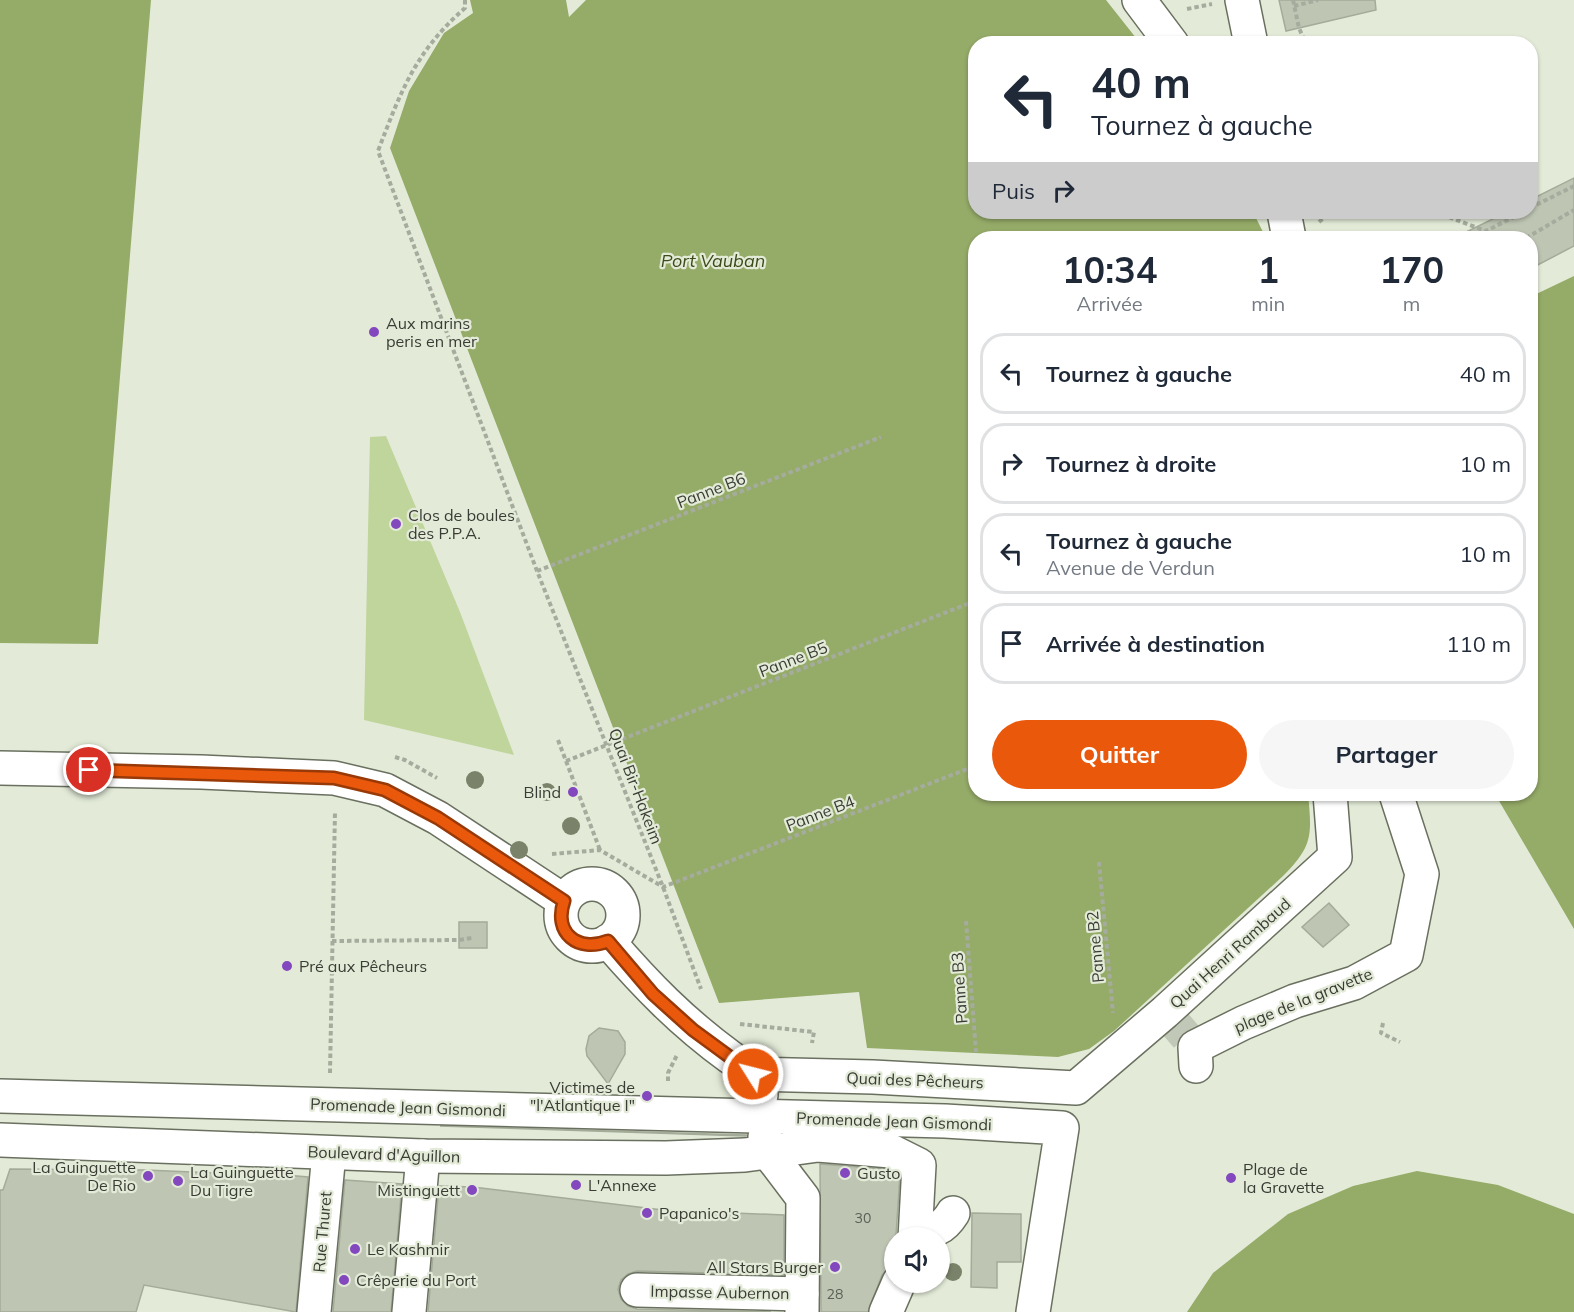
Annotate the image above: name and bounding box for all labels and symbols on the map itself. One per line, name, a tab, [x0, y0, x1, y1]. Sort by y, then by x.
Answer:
water label: Port Vauban	[661, 249, 765, 272]
place label: Aux marins peris en mer	[386, 313, 477, 351]
marker: Aux marins peris en mer	[367, 325, 381, 339]
street label: Panne B6	[674, 468, 748, 512]
place label: Clos de boules des P.P.A.	[408, 505, 515, 543]
marker: Clos de boules des P.P.A.	[389, 517, 403, 531]
street label: Panne B5	[756, 637, 830, 681]
street label: Quai Bir-Hakeim	[605, 725, 667, 847]
pin	[63, 744, 114, 795]
place label: Blind	[524, 782, 561, 802]
marker: Blind	[566, 785, 580, 799]
street label: Panne B4	[783, 791, 857, 835]
street label: Quai Henri Rambaud	[1165, 893, 1295, 1013]
street label: Panne B2	[1082, 910, 1108, 984]
street label: Panne B3	[947, 952, 971, 1024]
place label: Pré aux Pêcheurs	[299, 956, 427, 976]
marker: Pré aux Pêcheurs	[280, 959, 294, 973]
street label: plage de la gravette	[1231, 963, 1375, 1037]
position arrow	[721, 1042, 785, 1106]
street label: Quai des Pêcheurs	[846, 1068, 984, 1092]
place label: Victimes de "l'Atlantique I"	[530, 1077, 635, 1115]
marker: Victimes de "l'Atlantique I"	[640, 1089, 654, 1103]
street label: Promenade Jean Gismondi	[310, 1094, 506, 1120]
street label: Promenade Jean Gismondi	[796, 1108, 992, 1134]
street label: Boulevard d'Aguillon	[307, 1141, 461, 1167]
place label: La Guinguette De Rio	[32, 1157, 136, 1195]
place label: Plage de la Gravette	[1243, 1159, 1324, 1197]
place label: La Guinguette Du Tigre	[190, 1162, 294, 1200]
place label: Gusto	[857, 1163, 900, 1183]
marker: Gusto	[838, 1166, 852, 1180]
marker: La Guinguette De Rio	[141, 1169, 155, 1183]
marker: Plage de la Gravette	[1224, 1171, 1238, 1185]
marker: La Guinguette Du Tigre	[171, 1174, 185, 1188]
place label: L'Annexe	[588, 1175, 657, 1195]
marker: L'Annexe	[569, 1178, 583, 1192]
place label: Mistinguett	[377, 1180, 460, 1200]
marker: Mistinguett	[465, 1183, 479, 1197]
street label: Rue Thuret	[308, 1190, 336, 1273]
place label: Papanico's	[659, 1203, 739, 1223]
marker: Papanico's	[640, 1206, 654, 1220]
house number: 30	[855, 1209, 871, 1227]
place label: Le Kashmir	[367, 1239, 449, 1259]
marker: Le Kashmir	[348, 1242, 362, 1256]
place label: All Stars Burger	[706, 1257, 823, 1277]
marker: All Stars Burger	[828, 1260, 842, 1274]
place label: Crêperie du Port	[356, 1270, 477, 1290]
marker: Crêperie du Port	[337, 1273, 351, 1287]
street label: Impasse Aubernon	[650, 1281, 790, 1303]
house number: 28	[827, 1285, 843, 1303]

